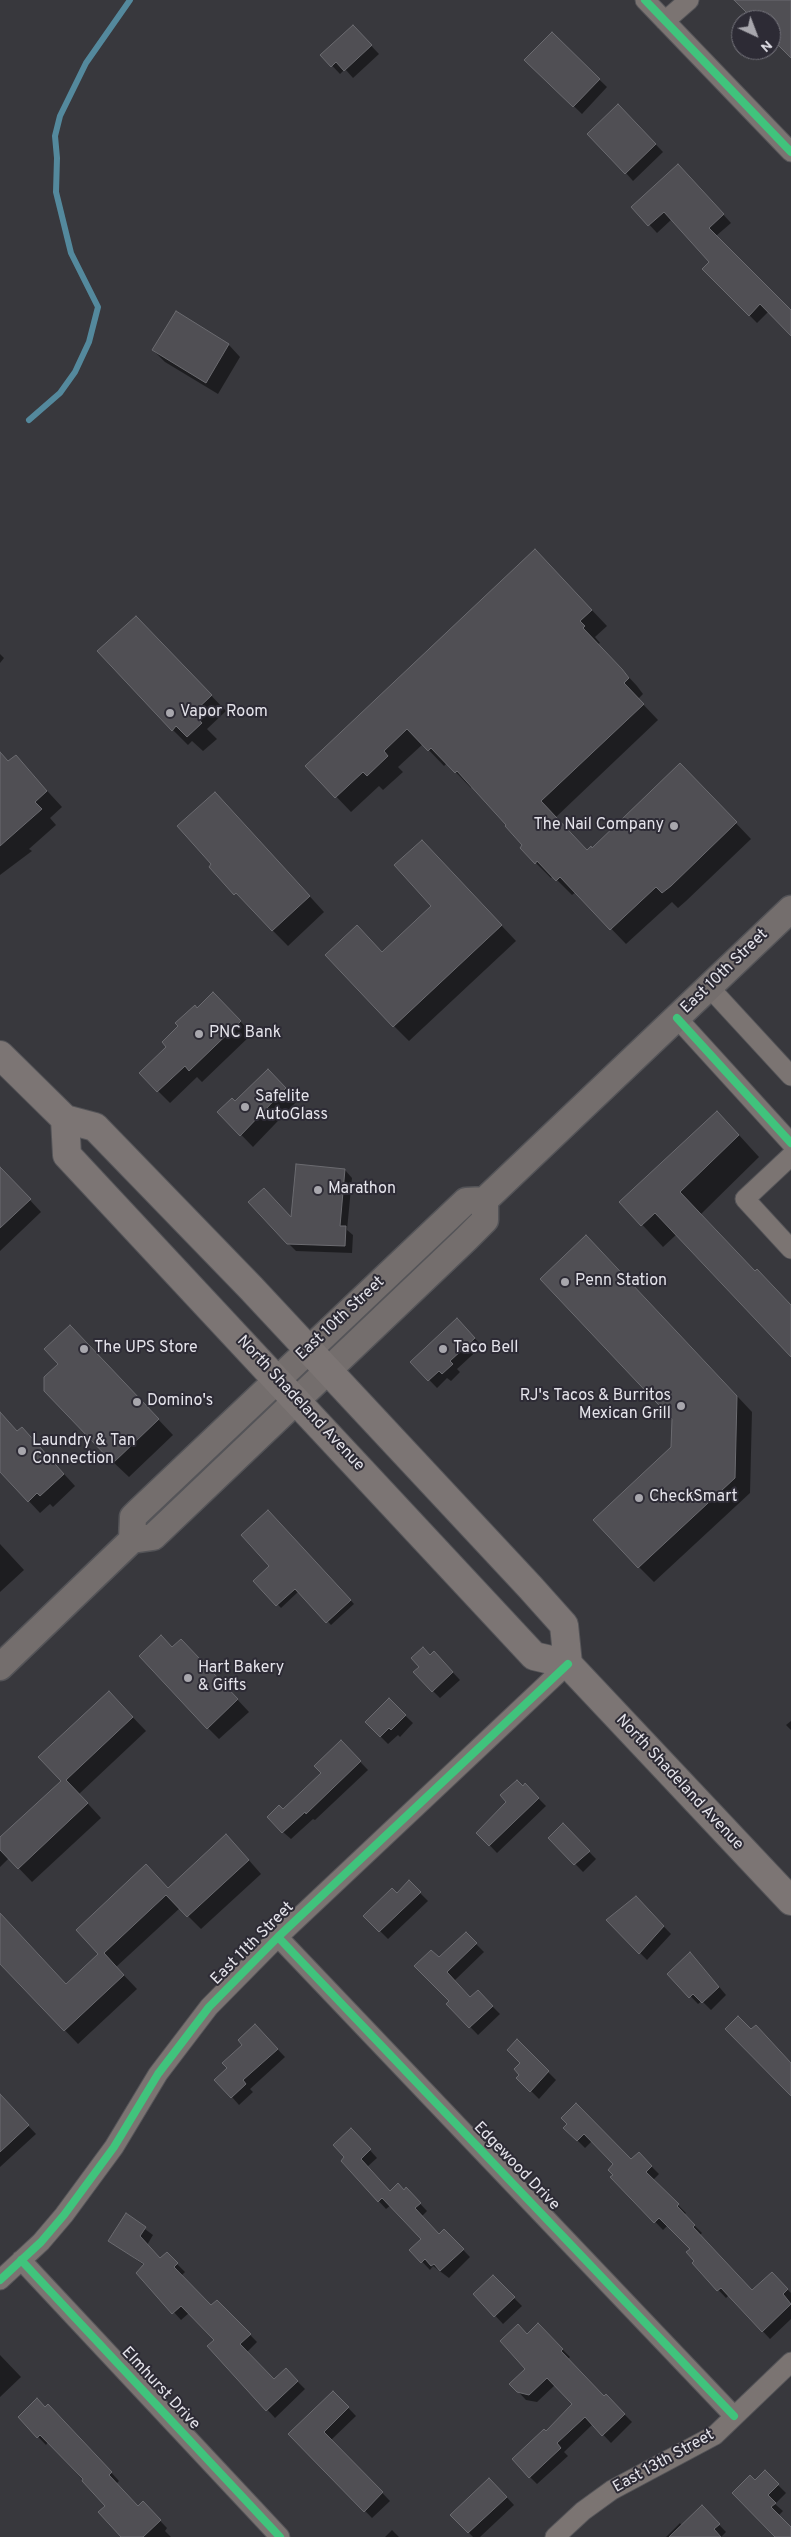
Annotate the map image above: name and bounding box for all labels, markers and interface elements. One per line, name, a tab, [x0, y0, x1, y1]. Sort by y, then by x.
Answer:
north arrow	[731, 10, 781, 60]
text: N	[756, 36, 775, 55]
place label: Vapor Room	[180, 703, 268, 723]
marker: Vapor Room	[164, 707, 176, 719]
place label: The Nail Company	[533, 816, 664, 836]
marker: The Nail Company	[668, 820, 680, 832]
street label: East 10th Street	[677, 926, 773, 1018]
place label: PNC Bank	[209, 1024, 281, 1044]
marker: PNC Bank	[193, 1028, 205, 1040]
place label: Safelite AutoGlass	[255, 1088, 328, 1126]
marker: Safelite AutoGlass	[239, 1101, 251, 1113]
place label: Marathon	[328, 1180, 396, 1200]
marker: Marathon	[312, 1184, 324, 1196]
place label: Penn Station	[575, 1272, 667, 1292]
street label: East 10th Street	[293, 1273, 389, 1365]
marker: Penn Station	[559, 1276, 571, 1288]
street label: North Shadeland Avenue	[232, 1332, 368, 1476]
place label: The UPS Store	[94, 1339, 198, 1359]
place label: Taco Bell	[453, 1339, 518, 1359]
marker: The UPS Store	[78, 1343, 90, 1355]
marker: Taco Bell	[437, 1343, 449, 1355]
place label: RJ's Tacos & Burritos Mexican Grill	[520, 1387, 671, 1425]
place label: Domino's	[147, 1392, 213, 1412]
marker: Domino's	[131, 1396, 143, 1408]
marker: RJ's Tacos & Burritos Mexican Grill	[675, 1400, 687, 1412]
place label: Laundry & Tan Connection	[32, 1432, 136, 1470]
marker: Laundry & Tan Connection	[16, 1445, 28, 1457]
place label: CheckSmart	[649, 1488, 738, 1508]
marker: CheckSmart	[633, 1492, 645, 1504]
place label: Hart Bakery & Gifts	[198, 1659, 284, 1697]
marker: Hart Bakery & Gifts	[182, 1672, 194, 1684]
street label: North Shadeland Avenue	[611, 1711, 747, 1855]
street label: East 11th Street	[207, 1898, 299, 1990]
street label: Edgewood Drive	[469, 2119, 563, 2215]
street label: Elmhurst Drive	[117, 2343, 203, 2435]
street label: East 13th Street	[610, 2426, 718, 2498]

